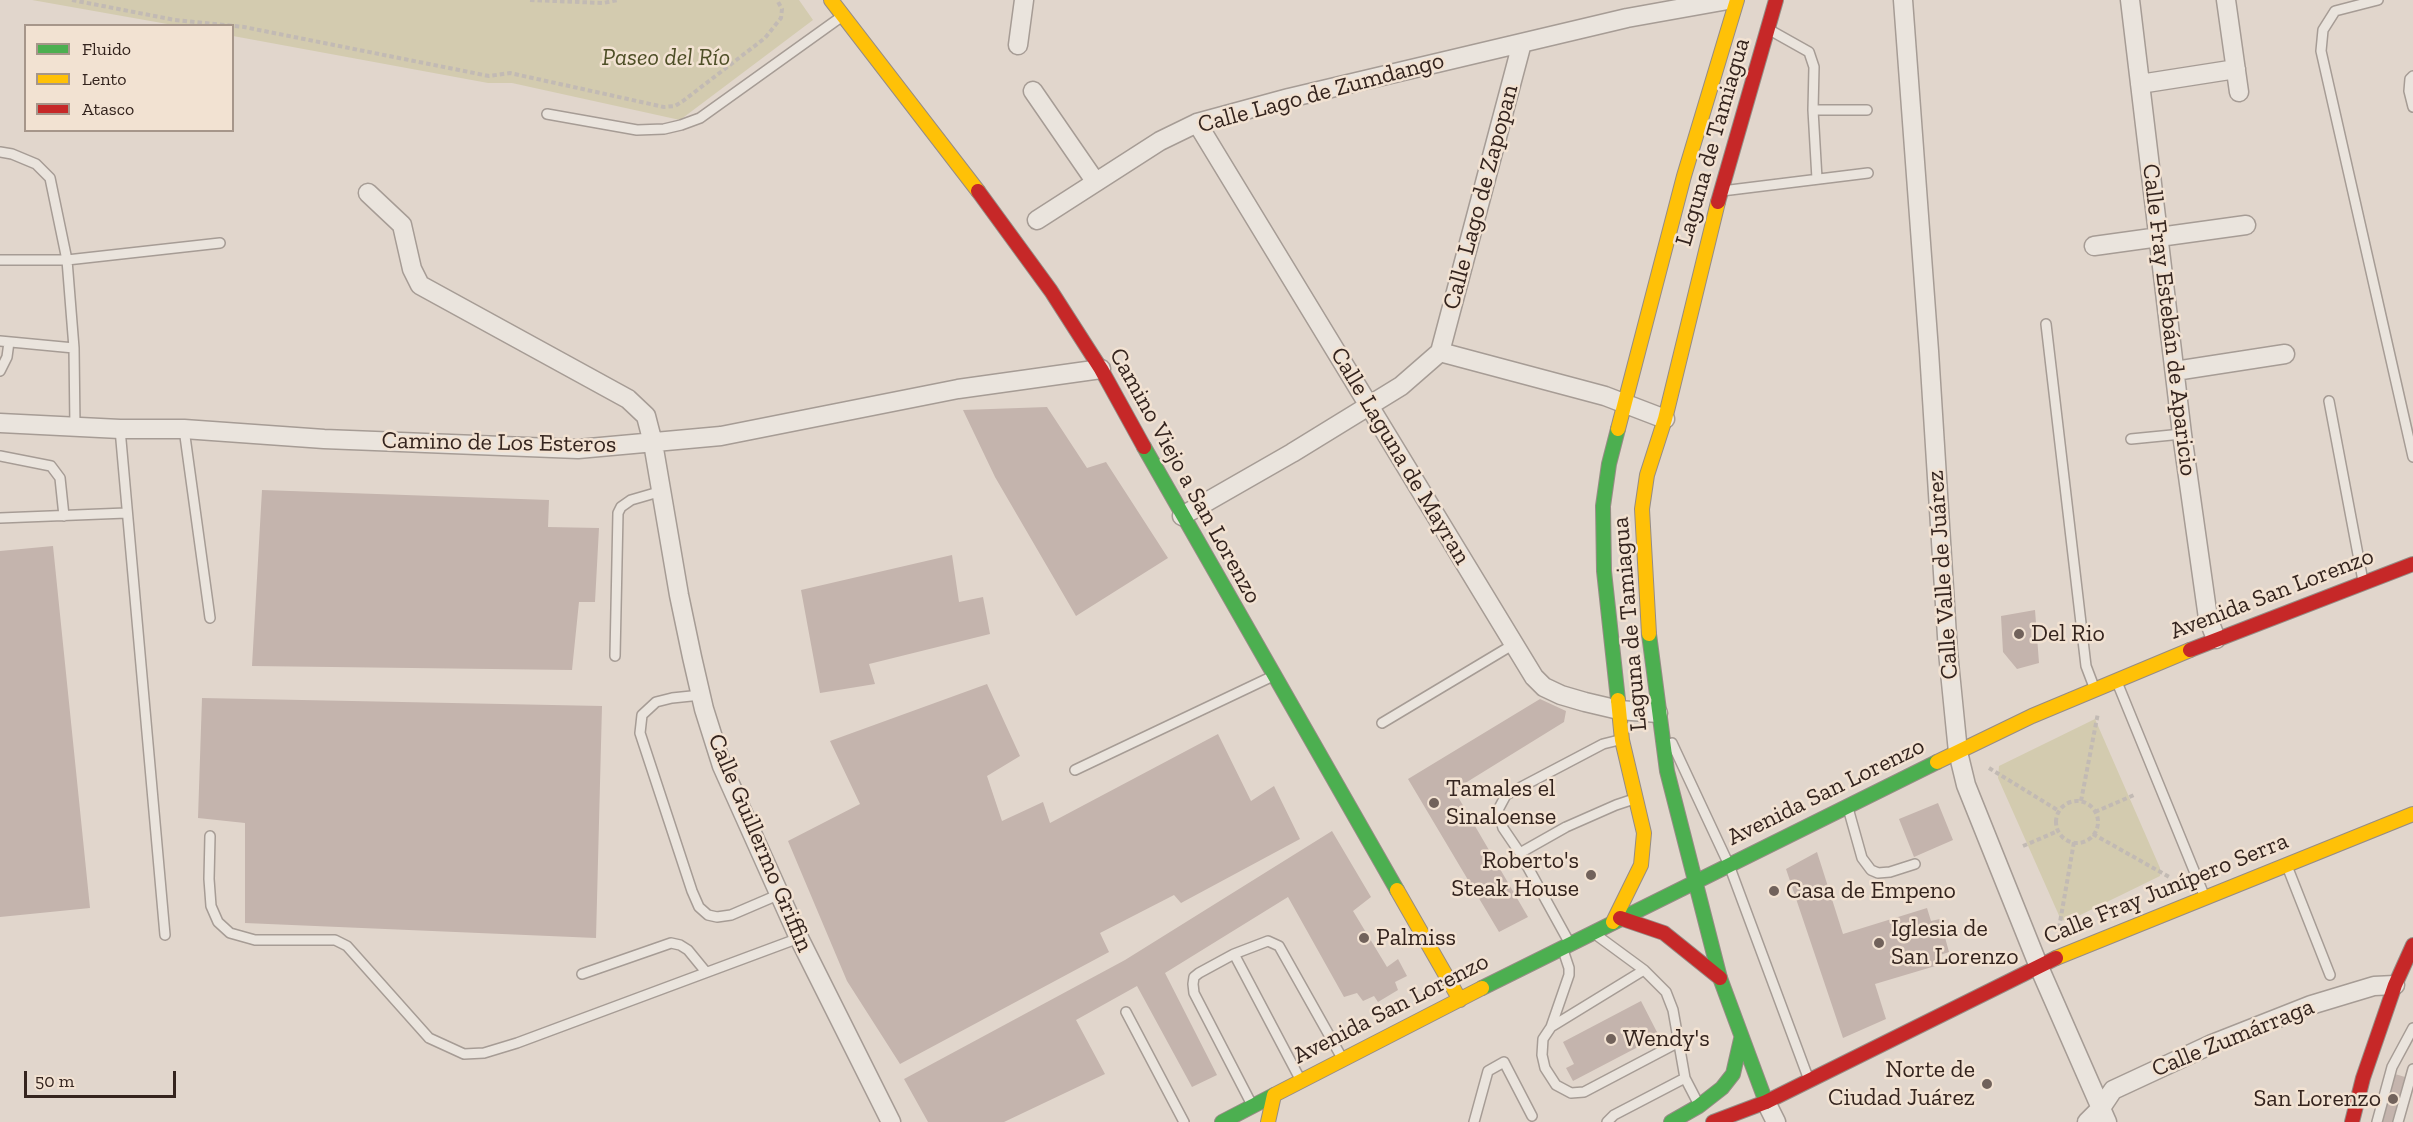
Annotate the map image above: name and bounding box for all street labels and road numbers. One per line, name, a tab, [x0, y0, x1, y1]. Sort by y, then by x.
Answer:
street label: Laguna de Tamiagua	[1670, 35, 1756, 249]
street label: Calle Lago de Zumdango	[1195, 46, 1447, 140]
street label: Calle Lago de Zapopan	[1437, 81, 1525, 313]
street label: Calle Fray Estebán de Aparicio	[2136, 162, 2202, 478]
street label: Calle Laguna de Mayran	[1324, 342, 1476, 570]
street label: Camino Viejo a San Lorenzo	[1103, 343, 1267, 609]
street label: Camino de Los Esteros	[381, 427, 617, 459]
street label: Calle Valle de Juárez	[1921, 469, 1965, 681]
street label: Laguna de Tamiagua	[1606, 516, 1654, 732]
street label: Avenida San Lorenzo	[2166, 542, 2378, 646]
street label: Calle Guillermo Griffin	[701, 730, 819, 956]
street label: Avenida San Lorenzo	[1723, 732, 1929, 852]
street label: Calle Fray Junípero Serra	[2039, 827, 2293, 951]
street label: Avenida San Lorenzo	[1288, 947, 1494, 1071]
street label: Calle Zumárraga	[2148, 992, 2318, 1084]

